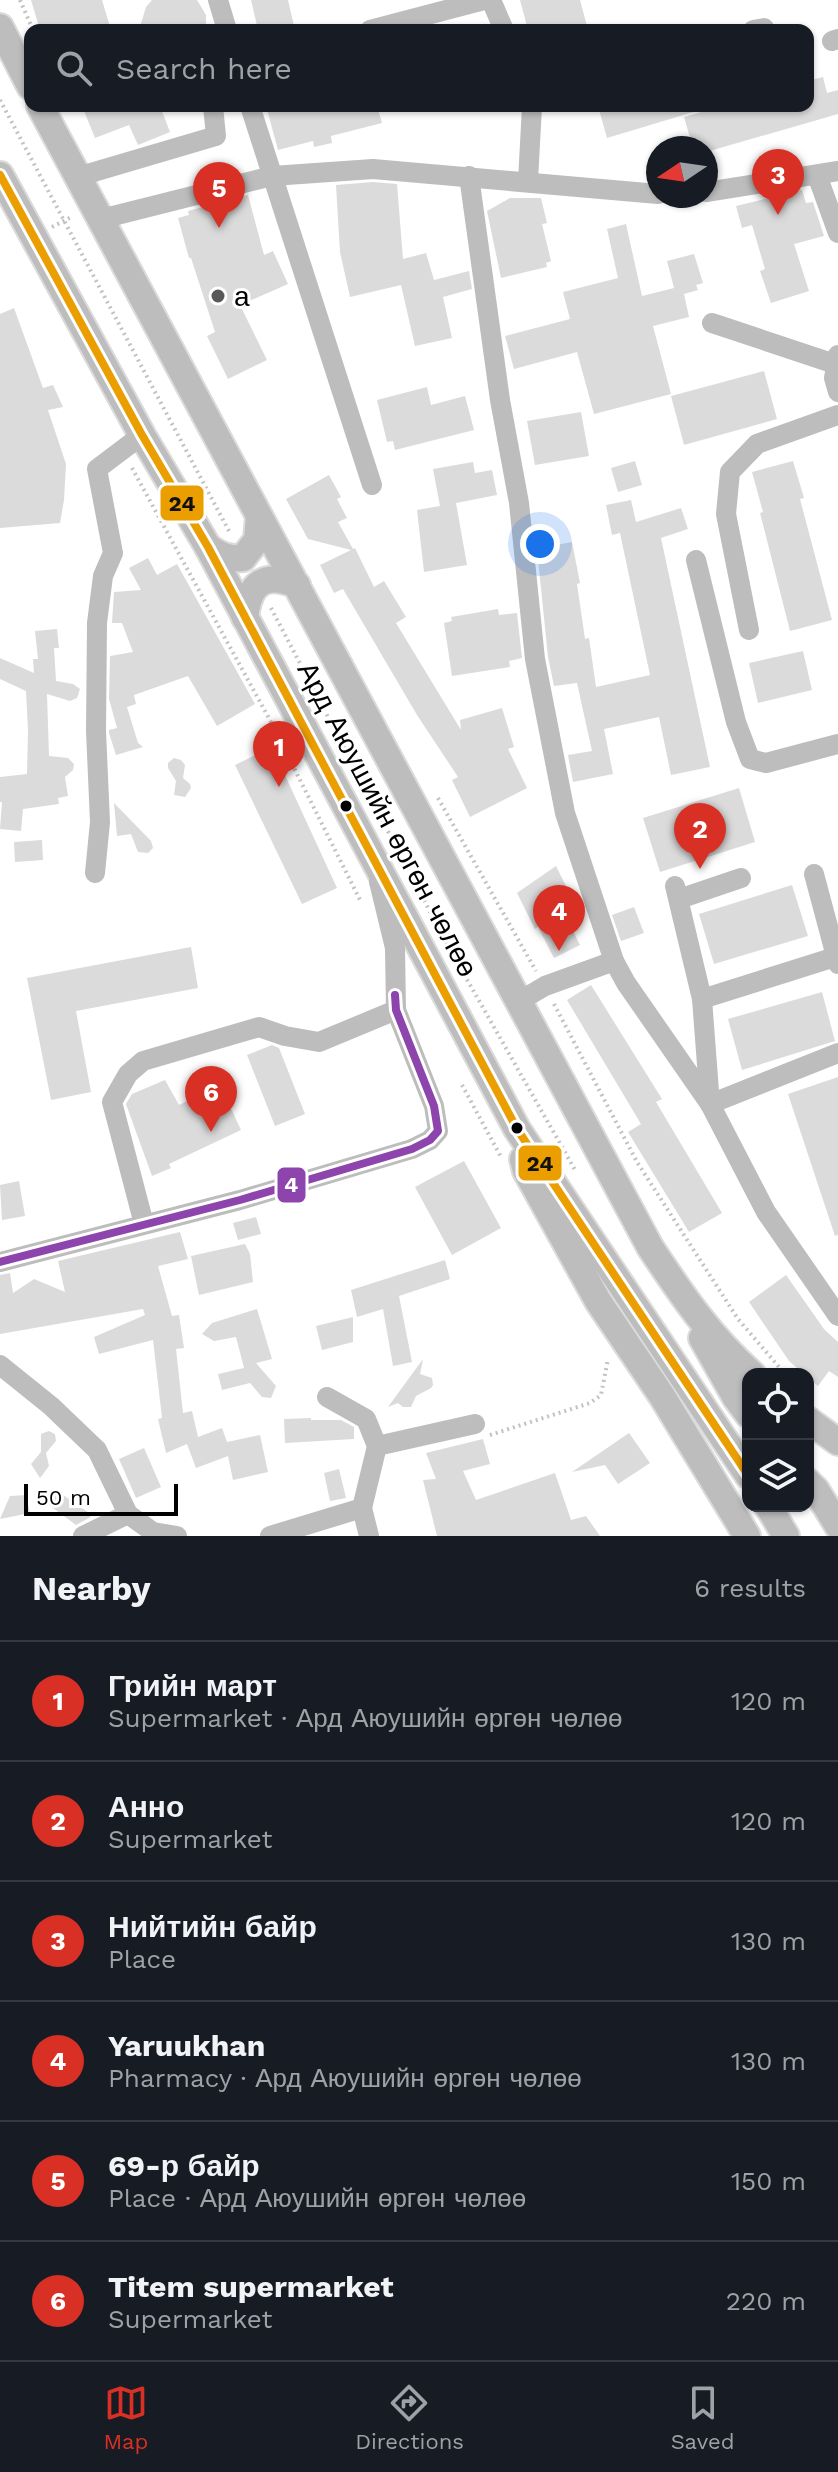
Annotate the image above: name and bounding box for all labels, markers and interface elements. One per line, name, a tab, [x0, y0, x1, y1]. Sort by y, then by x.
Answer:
search box	[24, 24, 814, 112]
icon: search	[52, 46, 96, 90]
text: Search here	[116, 51, 292, 86]
north arrow	[646, 136, 718, 208]
pin: 3	[752, 149, 804, 215]
pin: 5	[193, 162, 245, 228]
place label: а	[234, 280, 250, 313]
marker: а	[209, 287, 227, 305]
line badge: 24	[159, 484, 205, 522]
text: 24	[168, 491, 196, 516]
your location	[520, 524, 560, 564]
street label: Ард Аюушийн өргөн чөлөө	[290, 656, 485, 982]
pin: 1	[253, 721, 305, 787]
unlabelled marker	[338, 798, 354, 814]
pin: 2	[674, 803, 726, 869]
pin: 4	[533, 885, 585, 951]
pin: 6	[185, 1066, 237, 1132]
unlabelled marker	[509, 1120, 525, 1136]
line badge: 24	[517, 1144, 563, 1182]
text: 24	[526, 1151, 554, 1176]
line badge: 4	[276, 1166, 307, 1204]
text: 4	[284, 1172, 298, 1197]
map controls	[742, 1368, 814, 1512]
button: locate	[742, 1368, 814, 1440]
button: layers	[742, 1440, 814, 1512]
scale bar	[24, 1480, 178, 1516]
text: 50 m	[36, 1485, 91, 1510]
text: Nearby	[32, 1568, 151, 1608]
text: 6 results	[694, 1573, 806, 1603]
text: Грийн март	[108, 1668, 277, 1703]
text: 1	[52, 1686, 64, 1716]
text: 120 m	[731, 1686, 806, 1716]
text: Supermarket · Ард Аюушийн өргөн чөлөө	[108, 1703, 622, 1733]
text: Анно	[108, 1789, 184, 1824]
text: 2	[50, 1806, 66, 1836]
text: 120 m	[731, 1806, 806, 1836]
text: Supermarket	[108, 1824, 272, 1854]
text: Нийтийн байр	[108, 1909, 317, 1944]
text: 3	[50, 1926, 66, 1956]
text: 130 m	[731, 1926, 806, 1956]
text: Place	[108, 1944, 176, 1974]
text: Yaruukhan	[108, 2028, 265, 2063]
text: 4	[50, 2046, 66, 2076]
text: 130 m	[731, 2046, 806, 2076]
text: Pharmacy · Ард Аюушийн өргөн чөлөө	[108, 2063, 582, 2093]
text: 69-р байр	[108, 2148, 260, 2183]
text: 5	[50, 2166, 66, 2196]
text: 150 m	[731, 2166, 806, 2196]
text: Place · Ард Аюушийн өргөн чөлөө	[108, 2183, 526, 2213]
text: Titem supermarket	[108, 2269, 394, 2304]
text: 6	[50, 2286, 66, 2316]
text: 220 m	[726, 2286, 806, 2316]
text: Supermarket	[108, 2304, 272, 2334]
tab: Map	[103, 2381, 148, 2454]
tab: Directions	[355, 2381, 464, 2454]
tab: Saved	[671, 2381, 735, 2454]

